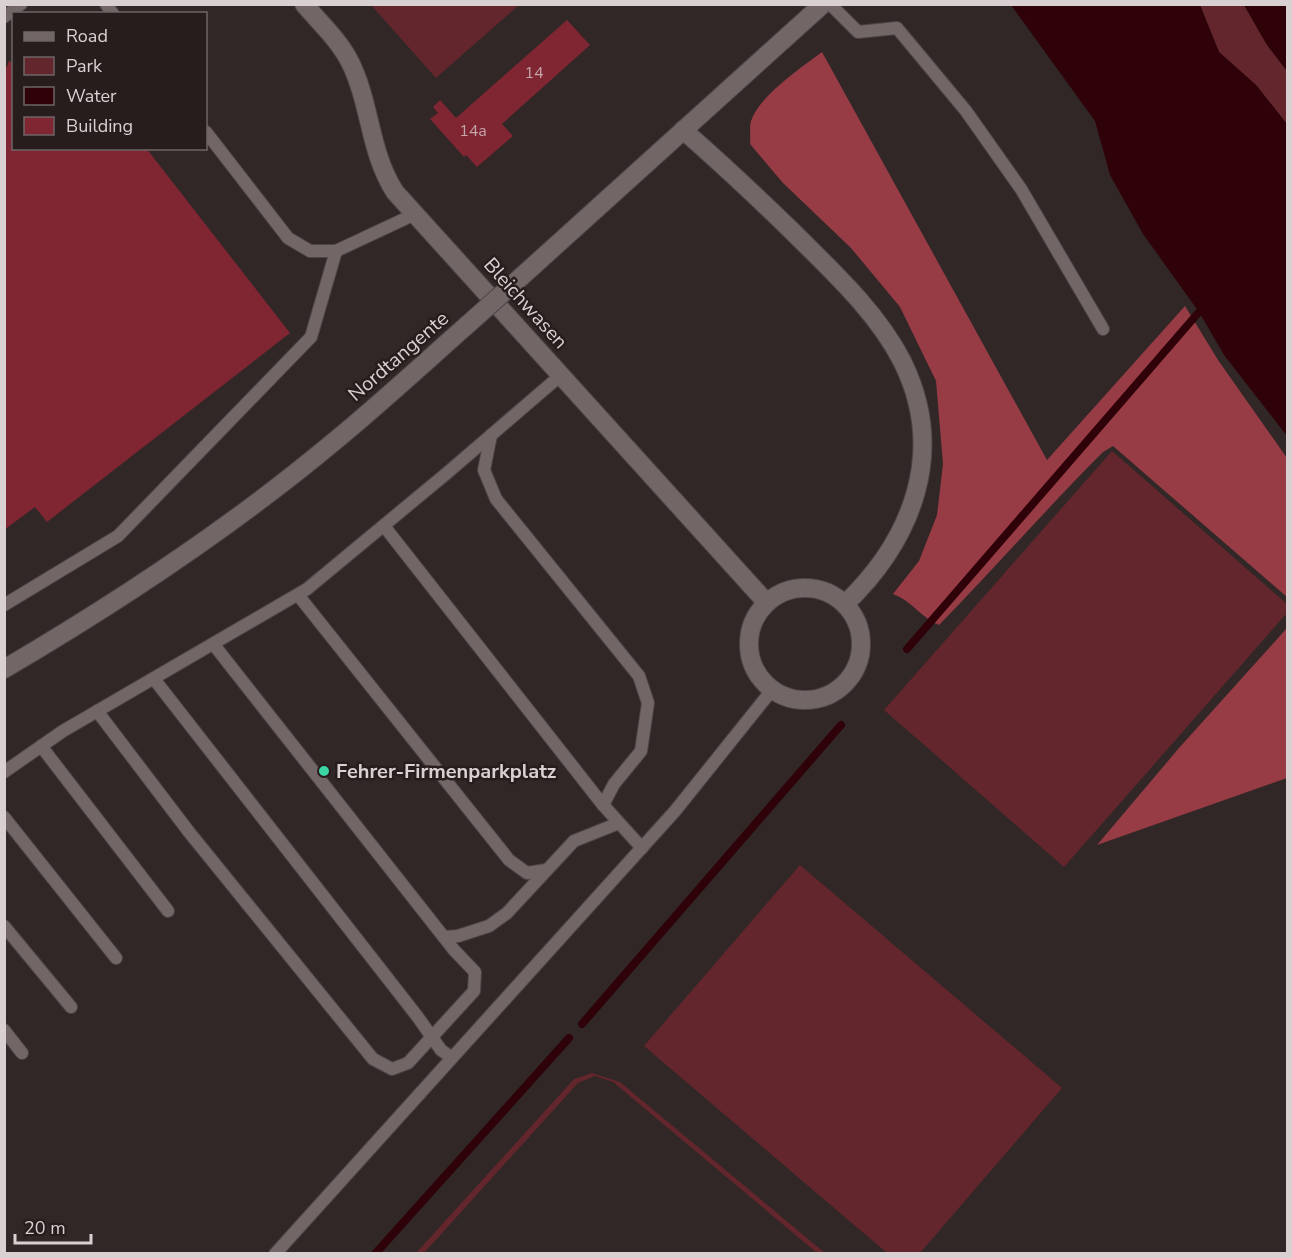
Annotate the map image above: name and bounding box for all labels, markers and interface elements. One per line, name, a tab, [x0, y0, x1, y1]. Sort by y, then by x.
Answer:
legend	[12, 12, 207, 150]
text: Road	[66, 24, 108, 48]
text: Park	[66, 54, 103, 78]
house number: 14	[524, 62, 544, 84]
text: Water	[66, 84, 117, 108]
text: Building	[66, 114, 133, 138]
house number: 14a	[459, 120, 487, 142]
street label: Bleichwasen	[477, 252, 574, 355]
street label: Nordtangente	[342, 305, 454, 408]
place label: Fehrer-Firmenparkplatz	[336, 758, 556, 785]
marker: Fehrer-Firmenparkplatz	[317, 764, 331, 778]
scale bar	[15, 1207, 92, 1245]
text: 20 m	[24, 1216, 66, 1240]

